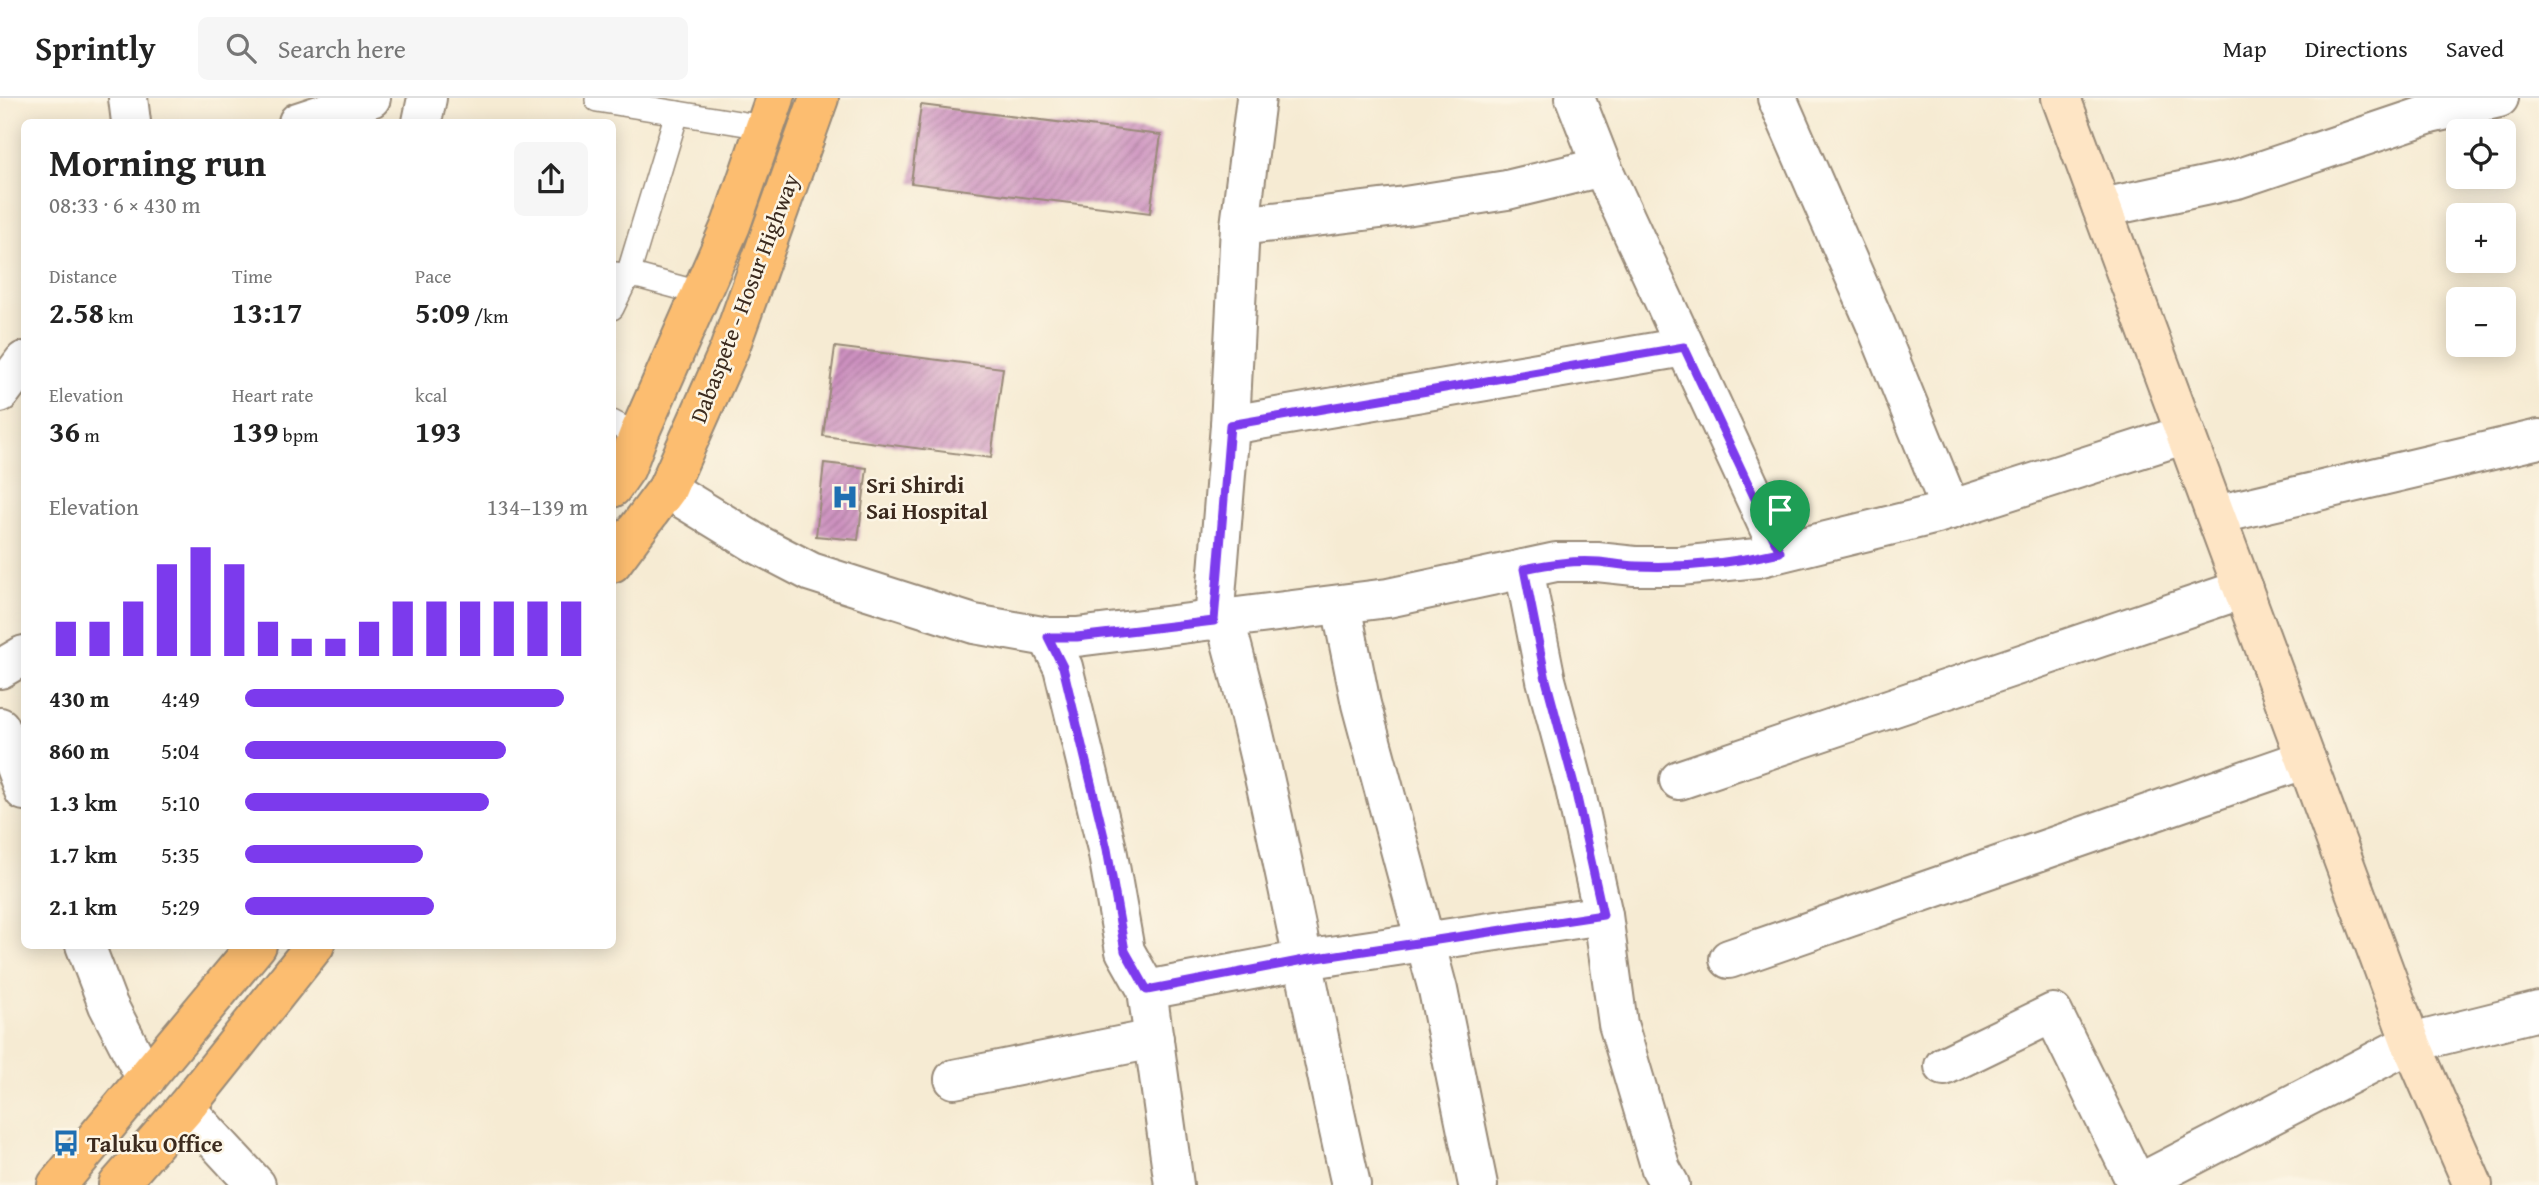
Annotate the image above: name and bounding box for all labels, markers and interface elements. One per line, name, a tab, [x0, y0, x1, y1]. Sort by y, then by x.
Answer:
search box	[198, 17, 688, 80]
text: Sprintly	[35, 24, 156, 72]
icon: search	[222, 29, 260, 67]
text: Search here	[278, 29, 406, 68]
text: Map	[2223, 31, 2267, 66]
text: Directions	[2305, 31, 2408, 66]
text: Saved	[2446, 31, 2504, 66]
map controls	[2446, 119, 2516, 357]
button: locate	[2446, 119, 2516, 189]
text: Morning run	[49, 134, 266, 190]
button: share	[514, 142, 588, 216]
street label: Dabaspete - Hosur Highway	[681, 168, 807, 427]
text: 08:33 · 6 × 430 m	[49, 188, 201, 221]
button: +	[2446, 203, 2516, 273]
text: Distance	[49, 262, 117, 290]
text: Time	[232, 262, 272, 290]
text: Pace	[415, 262, 452, 290]
button: −	[2446, 287, 2516, 357]
text: 2.58	[49, 290, 104, 334]
text: 13:17	[232, 290, 303, 334]
text: 5:09	[415, 290, 470, 334]
text: km	[104, 302, 133, 330]
text: /km	[470, 302, 508, 330]
text: Elevation	[49, 381, 123, 409]
text: Heart rate	[232, 381, 313, 409]
text: kcal	[415, 381, 447, 409]
text: 36	[49, 409, 80, 453]
text: 139	[232, 409, 279, 453]
text: 193	[415, 409, 462, 453]
text: m	[80, 421, 100, 449]
text: bpm	[279, 421, 318, 449]
place label: Sri Shirdi Sai Hospital	[866, 468, 988, 527]
pin	[1750, 480, 1810, 552]
hospital icon: Sri Shirdi Sai Hospital	[830, 482, 860, 512]
text: Elevation	[49, 490, 139, 523]
text: 134–139 m	[487, 490, 588, 523]
icon: arrive	[1761, 491, 1799, 529]
text: 430 m	[49, 682, 110, 715]
text: 4:49	[161, 682, 200, 715]
text: 860 m	[49, 734, 110, 767]
text: 5:04	[161, 734, 200, 767]
text: 1.3 km	[49, 786, 117, 819]
text: 5:10	[161, 786, 200, 819]
text: 1.7 km	[49, 838, 117, 871]
text: 5:35	[161, 838, 200, 871]
text: 2.1 km	[49, 890, 117, 923]
text: 5:29	[161, 890, 200, 923]
place label: Taluku Office	[87, 1127, 223, 1160]
bus stop icon: Taluku Office	[51, 1128, 81, 1158]

